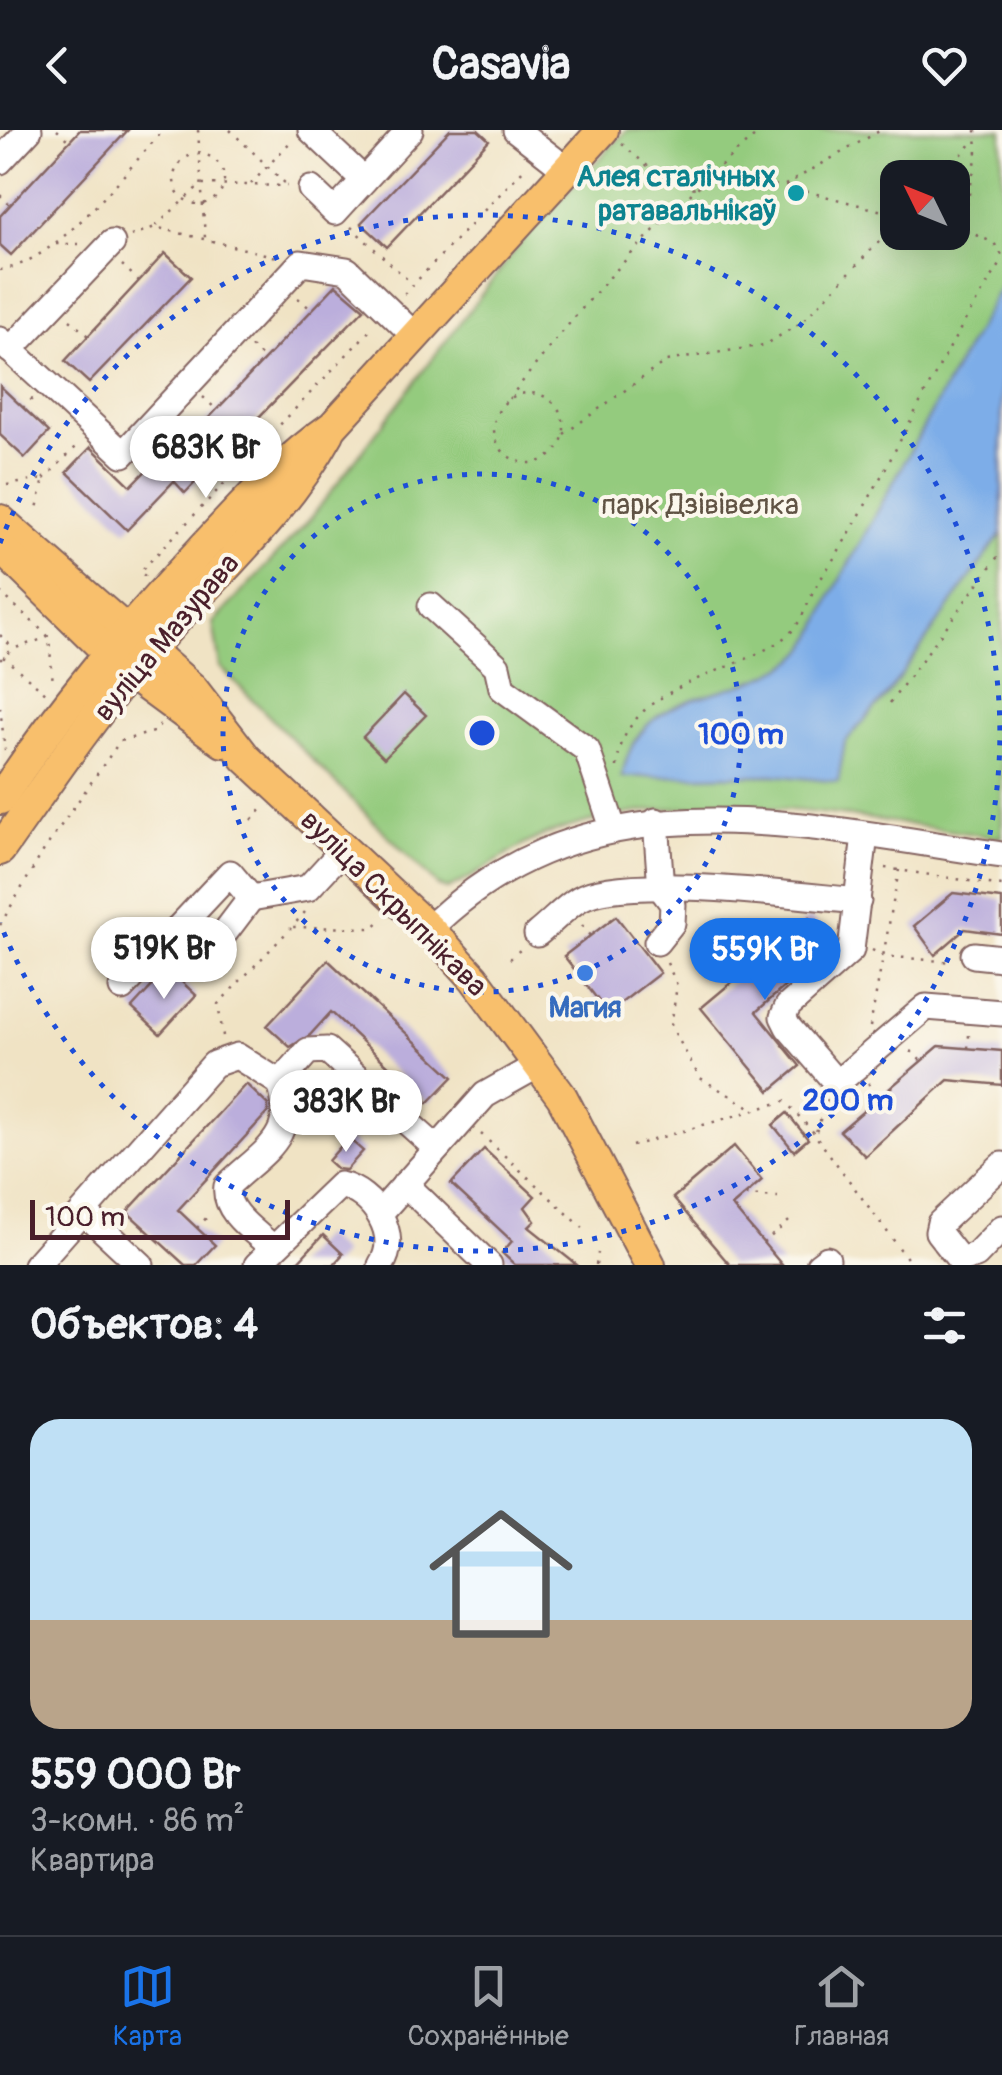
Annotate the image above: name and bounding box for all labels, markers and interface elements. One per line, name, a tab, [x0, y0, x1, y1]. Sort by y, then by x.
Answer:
text: Casavia	[432, 37, 570, 93]
icon: back	[30, 38, 85, 93]
icon: heart	[917, 38, 972, 93]
place label: Алея сталічных ратавальнікаў	[576, 158, 776, 229]
north arrow	[880, 160, 970, 250]
map controls	[880, 160, 970, 250]
marker: Алея сталічных ратавальнікаў	[785, 182, 807, 204]
pin: 683K Br	[114, 416, 298, 501]
text: 683K Br	[152, 428, 260, 468]
park label: парк Дзівівелка	[601, 486, 799, 523]
street label: вуліца Мазурава	[85, 546, 247, 729]
centre of rings	[464, 715, 500, 751]
text: 100 m	[698, 716, 784, 753]
street label: вуліца Скрыпнікава	[292, 802, 495, 1005]
pin: 519K Br	[72, 917, 256, 1002]
pin: 559K Br	[673, 918, 857, 1003]
text: 519K Br	[113, 929, 215, 969]
text: 559K Br	[712, 930, 818, 970]
marker: Магия	[574, 962, 596, 984]
place label: Магия	[548, 989, 622, 1026]
pin: 383K Br	[254, 1070, 438, 1155]
text: 383K Br	[292, 1082, 400, 1122]
text: 200 m	[803, 1082, 893, 1119]
scale bar	[30, 1195, 290, 1240]
text: 100 m	[45, 1200, 125, 1235]
icon: filters	[917, 1298, 972, 1353]
text: Объектов: 4	[30, 1299, 258, 1351]
icon: home	[411, 1484, 591, 1664]
text: 559 000 Br	[30, 1749, 240, 1801]
text: 3-комн. · 86 m²	[30, 1801, 245, 1841]
text: Квартира	[30, 1841, 154, 1881]
tab: Карта	[113, 1959, 182, 2054]
tab: Сохранённые	[407, 1959, 569, 2054]
tab: Главная	[794, 1959, 889, 2054]

